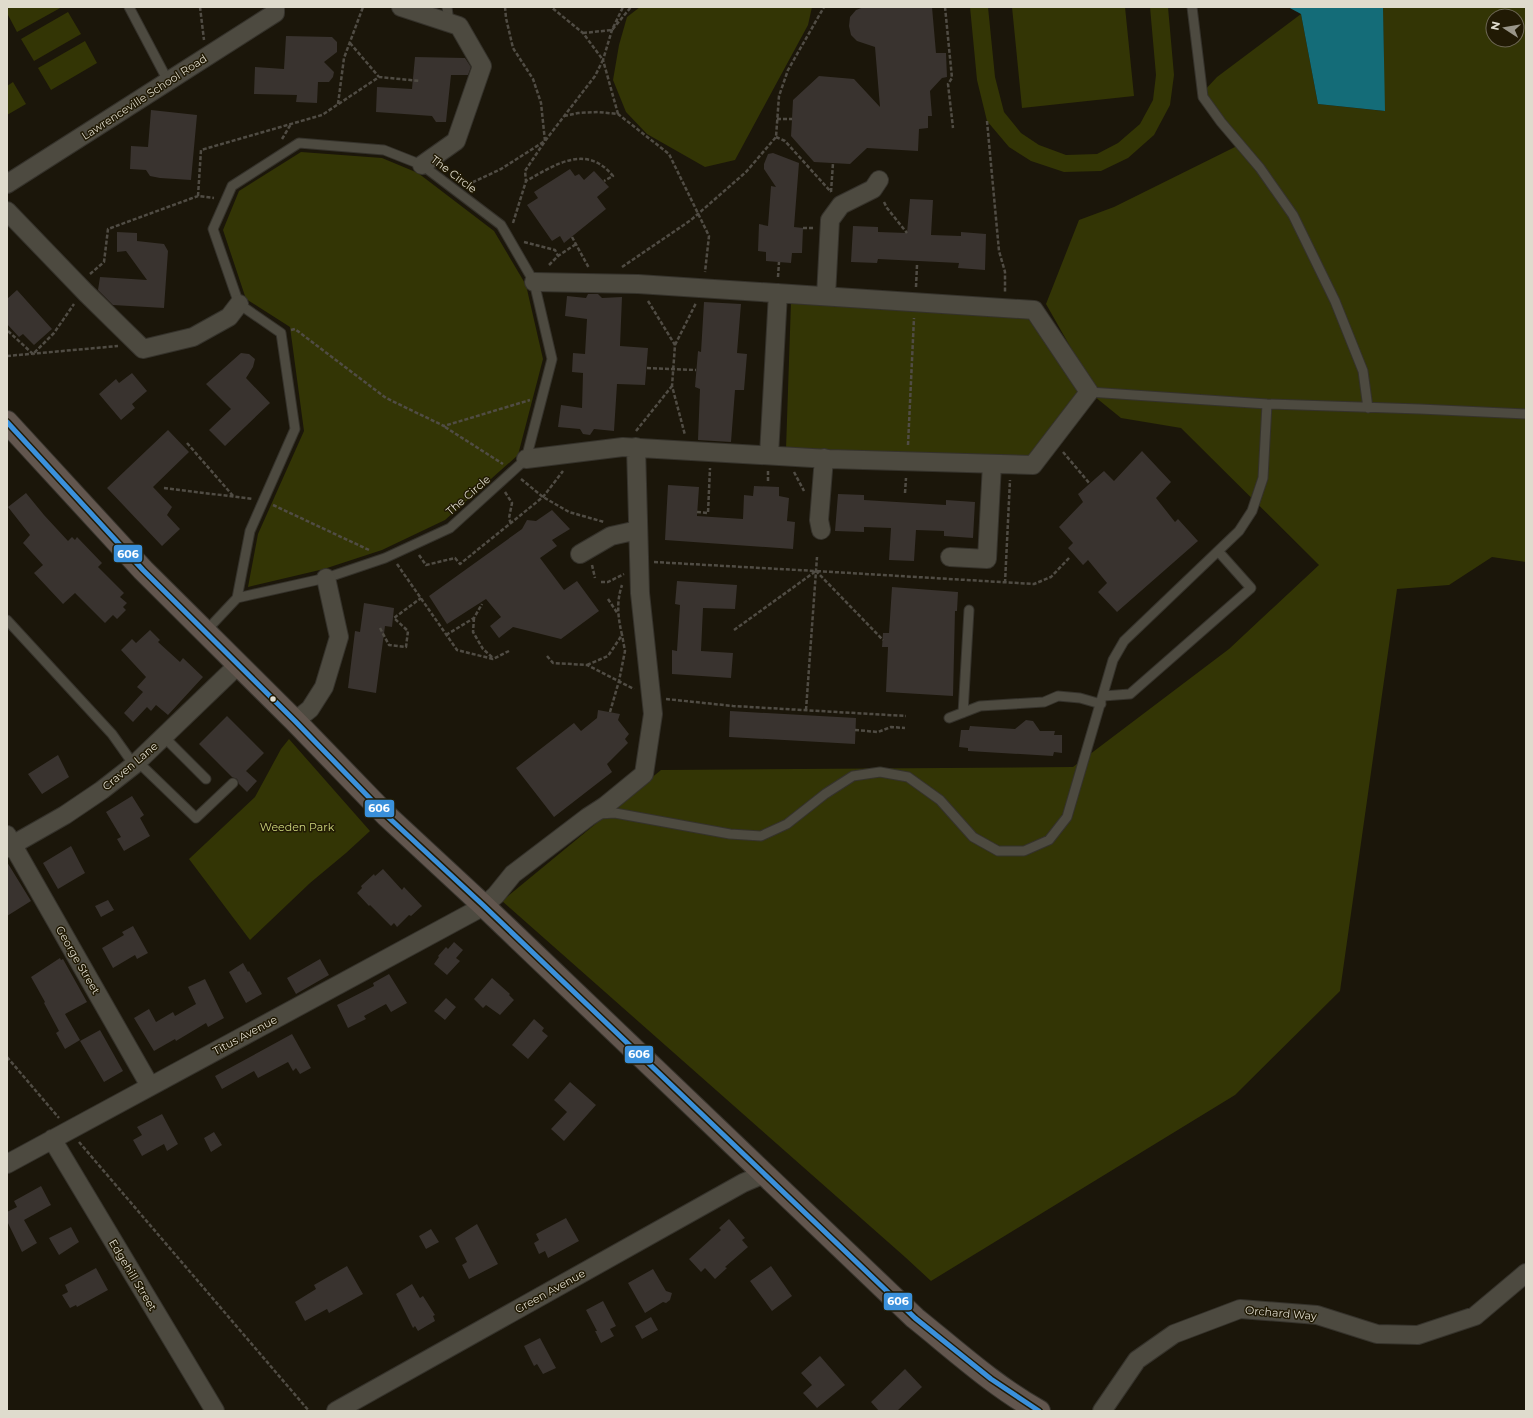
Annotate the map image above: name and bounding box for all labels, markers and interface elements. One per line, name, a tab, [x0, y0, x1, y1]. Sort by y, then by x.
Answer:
north arrow	[1485, 8, 1525, 48]
text: N	[1487, 20, 1503, 32]
street label: Lawrenceville School Road	[79, 51, 209, 143]
street label: The Circle	[428, 152, 480, 196]
street label: The Circle	[443, 472, 493, 518]
line badge: 606	[113, 544, 143, 563]
text: 606	[117, 547, 139, 561]
unlabelled marker	[268, 694, 278, 704]
street label: Craven Lane	[99, 739, 161, 793]
line badge: 606	[364, 799, 395, 818]
text: 606	[368, 801, 390, 815]
park label: Weeden Park	[260, 820, 335, 834]
street label: George Street	[53, 923, 103, 997]
street label: Titus Avenue	[210, 1012, 280, 1058]
line badge: 606	[624, 1045, 654, 1064]
text: 606	[628, 1047, 650, 1061]
street label: Edgehill Street	[106, 1237, 160, 1314]
street label: Green Avenue	[513, 1266, 588, 1316]
line badge: 606	[883, 1292, 913, 1311]
text: 606	[887, 1294, 909, 1308]
street label: Orchard Way	[1245, 1303, 1318, 1323]

